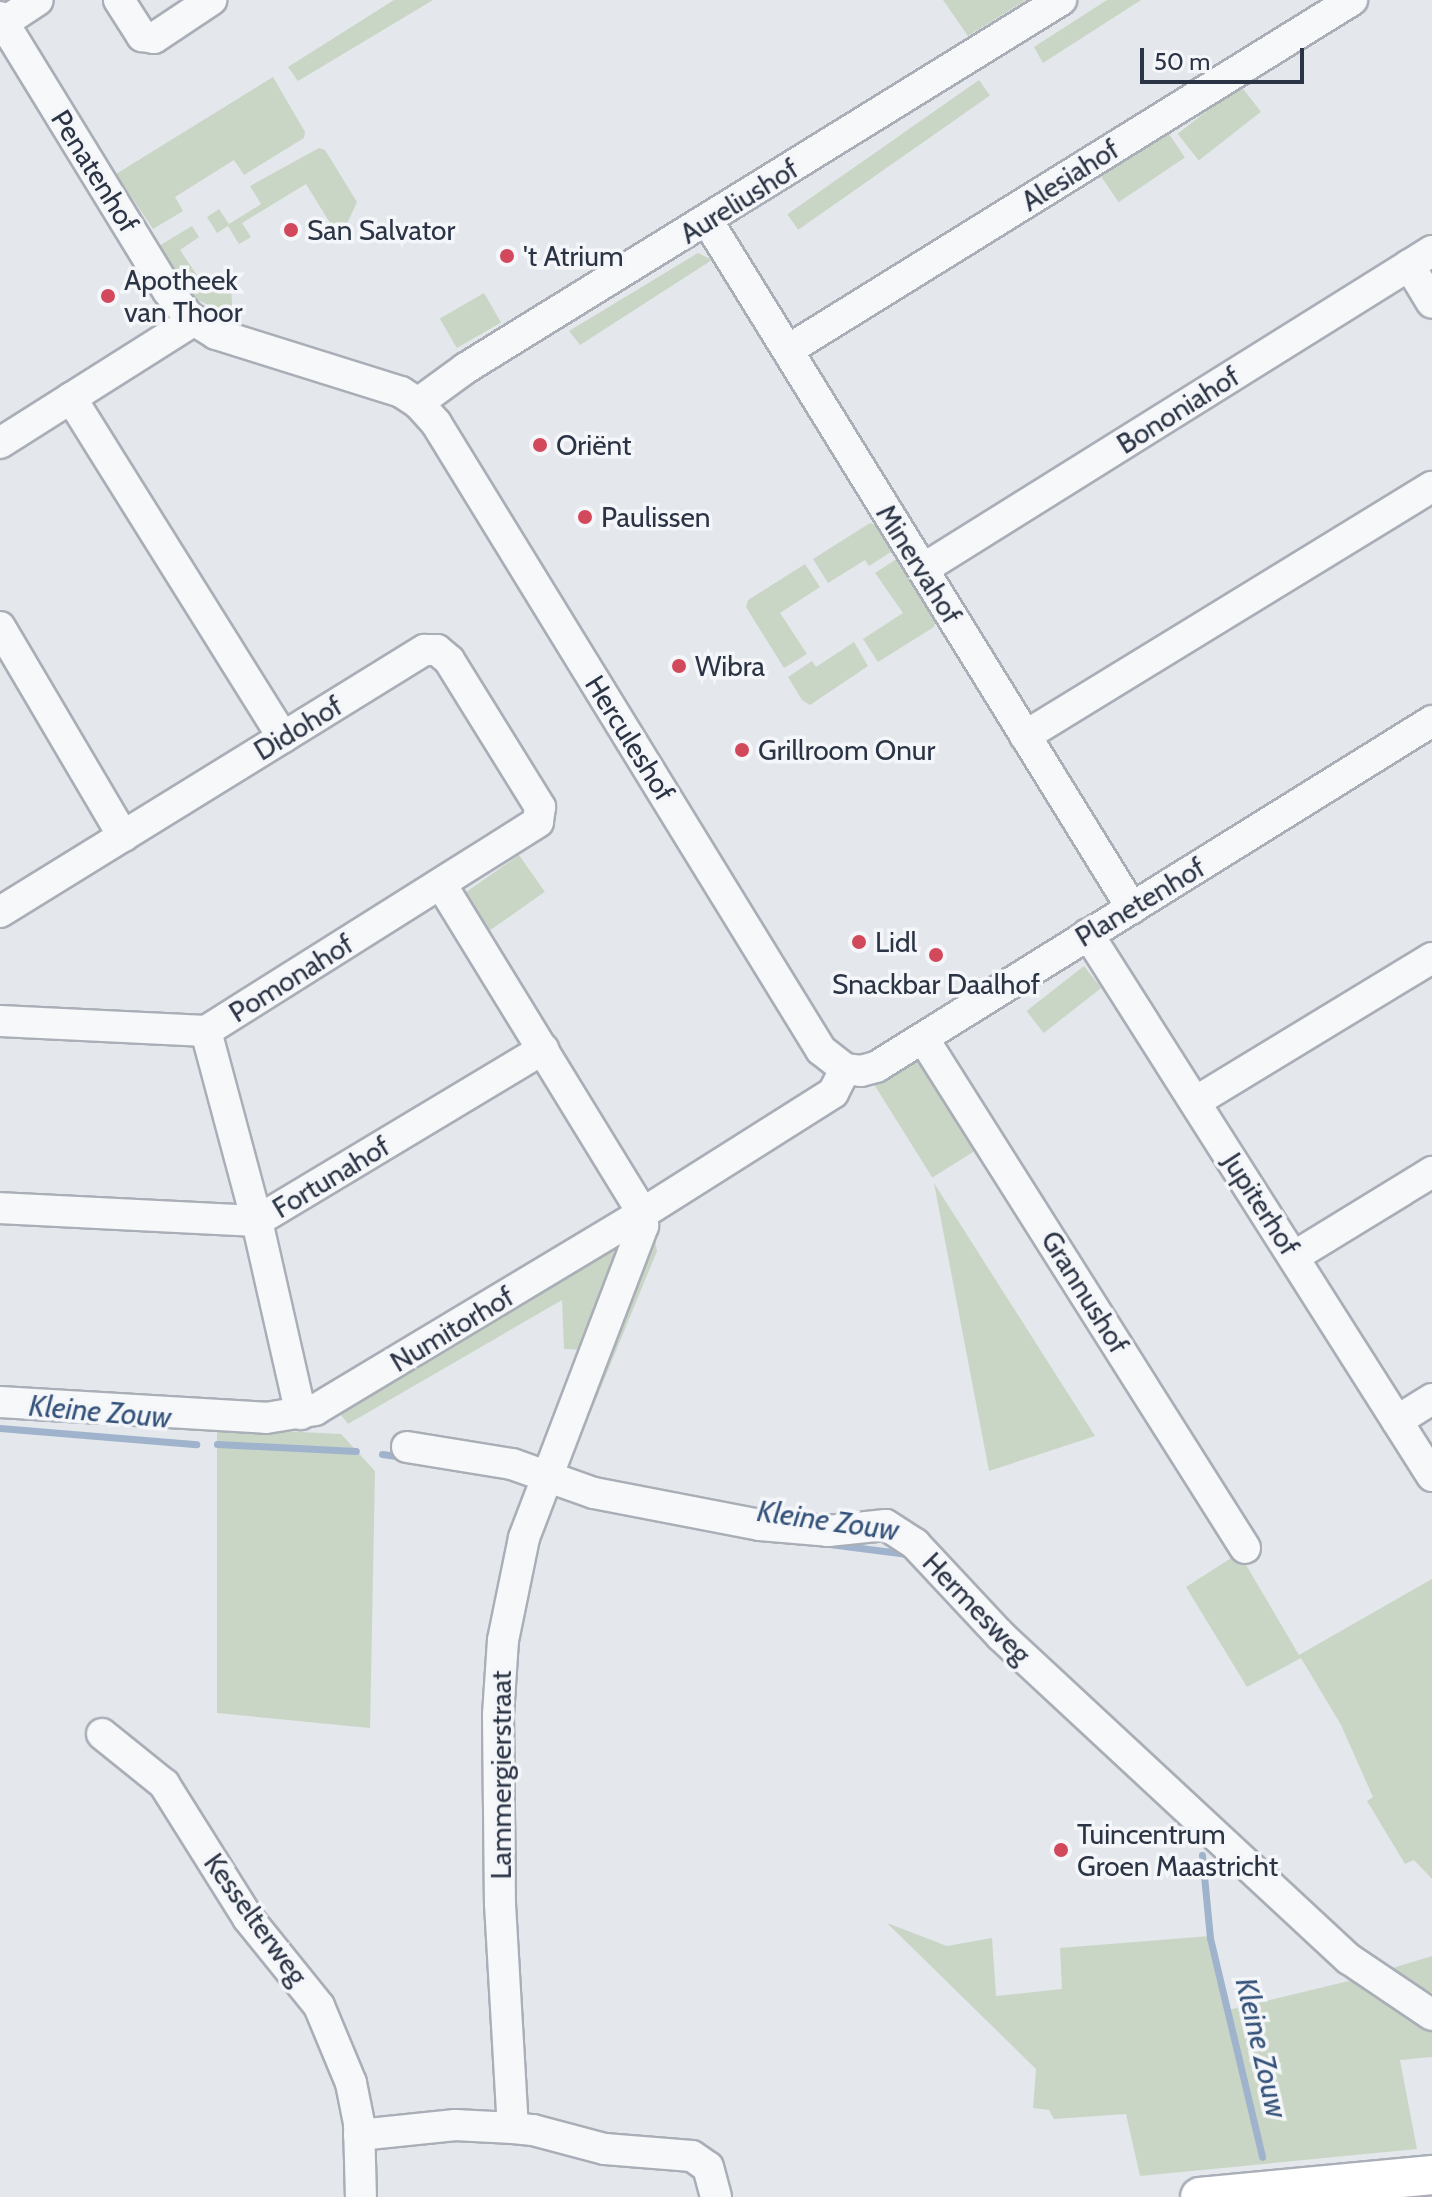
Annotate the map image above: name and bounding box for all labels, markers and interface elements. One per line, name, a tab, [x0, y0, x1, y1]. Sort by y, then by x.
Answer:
scale bar	[1144, 32, 1308, 82]
text: 50 m	[1154, 47, 1210, 76]
street label: Penatenhof	[44, 104, 146, 238]
street label: Alesiahof	[1015, 132, 1125, 218]
street label: Aureliushof	[674, 152, 804, 250]
place label: San Salvator	[307, 213, 455, 247]
marker: San Salvator	[282, 221, 300, 239]
place label: 't Atrium	[523, 239, 623, 273]
marker: 't Atrium	[498, 247, 516, 265]
place label: Apotheek van Thoor	[124, 263, 243, 329]
marker: Apotheek van Thoor	[99, 287, 117, 305]
street label: Bononiahof	[1111, 359, 1245, 461]
place label: Oriënt	[556, 428, 631, 462]
marker: Oriënt	[531, 436, 549, 454]
street label: Minervahof	[869, 498, 969, 630]
place label: Paulissen	[601, 500, 710, 534]
marker: Paulissen	[576, 508, 594, 526]
place label: Wibra	[695, 649, 765, 683]
marker: Wibra	[670, 657, 688, 675]
street label: Herculeshof	[578, 669, 682, 807]
street label: Didohof	[248, 689, 348, 767]
place label: Grillroom Onur	[758, 733, 935, 767]
marker: Grillroom Onur	[733, 741, 751, 759]
street label: Planetenhof	[1069, 850, 1211, 954]
place label: Lidl	[875, 925, 917, 959]
street label: Pomonahof	[223, 927, 359, 1029]
marker: Lidl	[850, 933, 868, 951]
marker: Snackbar Daalhof	[927, 946, 945, 964]
place label: Snackbar Daalhof	[832, 967, 1040, 1001]
street label: Fortunahof	[266, 1129, 396, 1225]
street label: Jupiterhof	[1216, 1147, 1306, 1261]
street label: Grannushof	[1034, 1225, 1136, 1359]
street label: Numitorhof	[384, 1279, 520, 1379]
water label: Kleine Zouw	[27, 1388, 173, 1436]
water label: Kleine Zouw	[755, 1493, 901, 1549]
street label: Hermesweg	[916, 1545, 1038, 1671]
street label: Lammergierstraat	[484, 1671, 518, 1879]
place label: Tuincentrum Groen Maastricht	[1077, 1817, 1278, 1883]
marker: Tuincentrum Groen Maastricht	[1052, 1841, 1070, 1859]
street label: Kesselterweg	[197, 1847, 315, 1991]
water label: Kleine Zouw	[1227, 1974, 1295, 2122]

